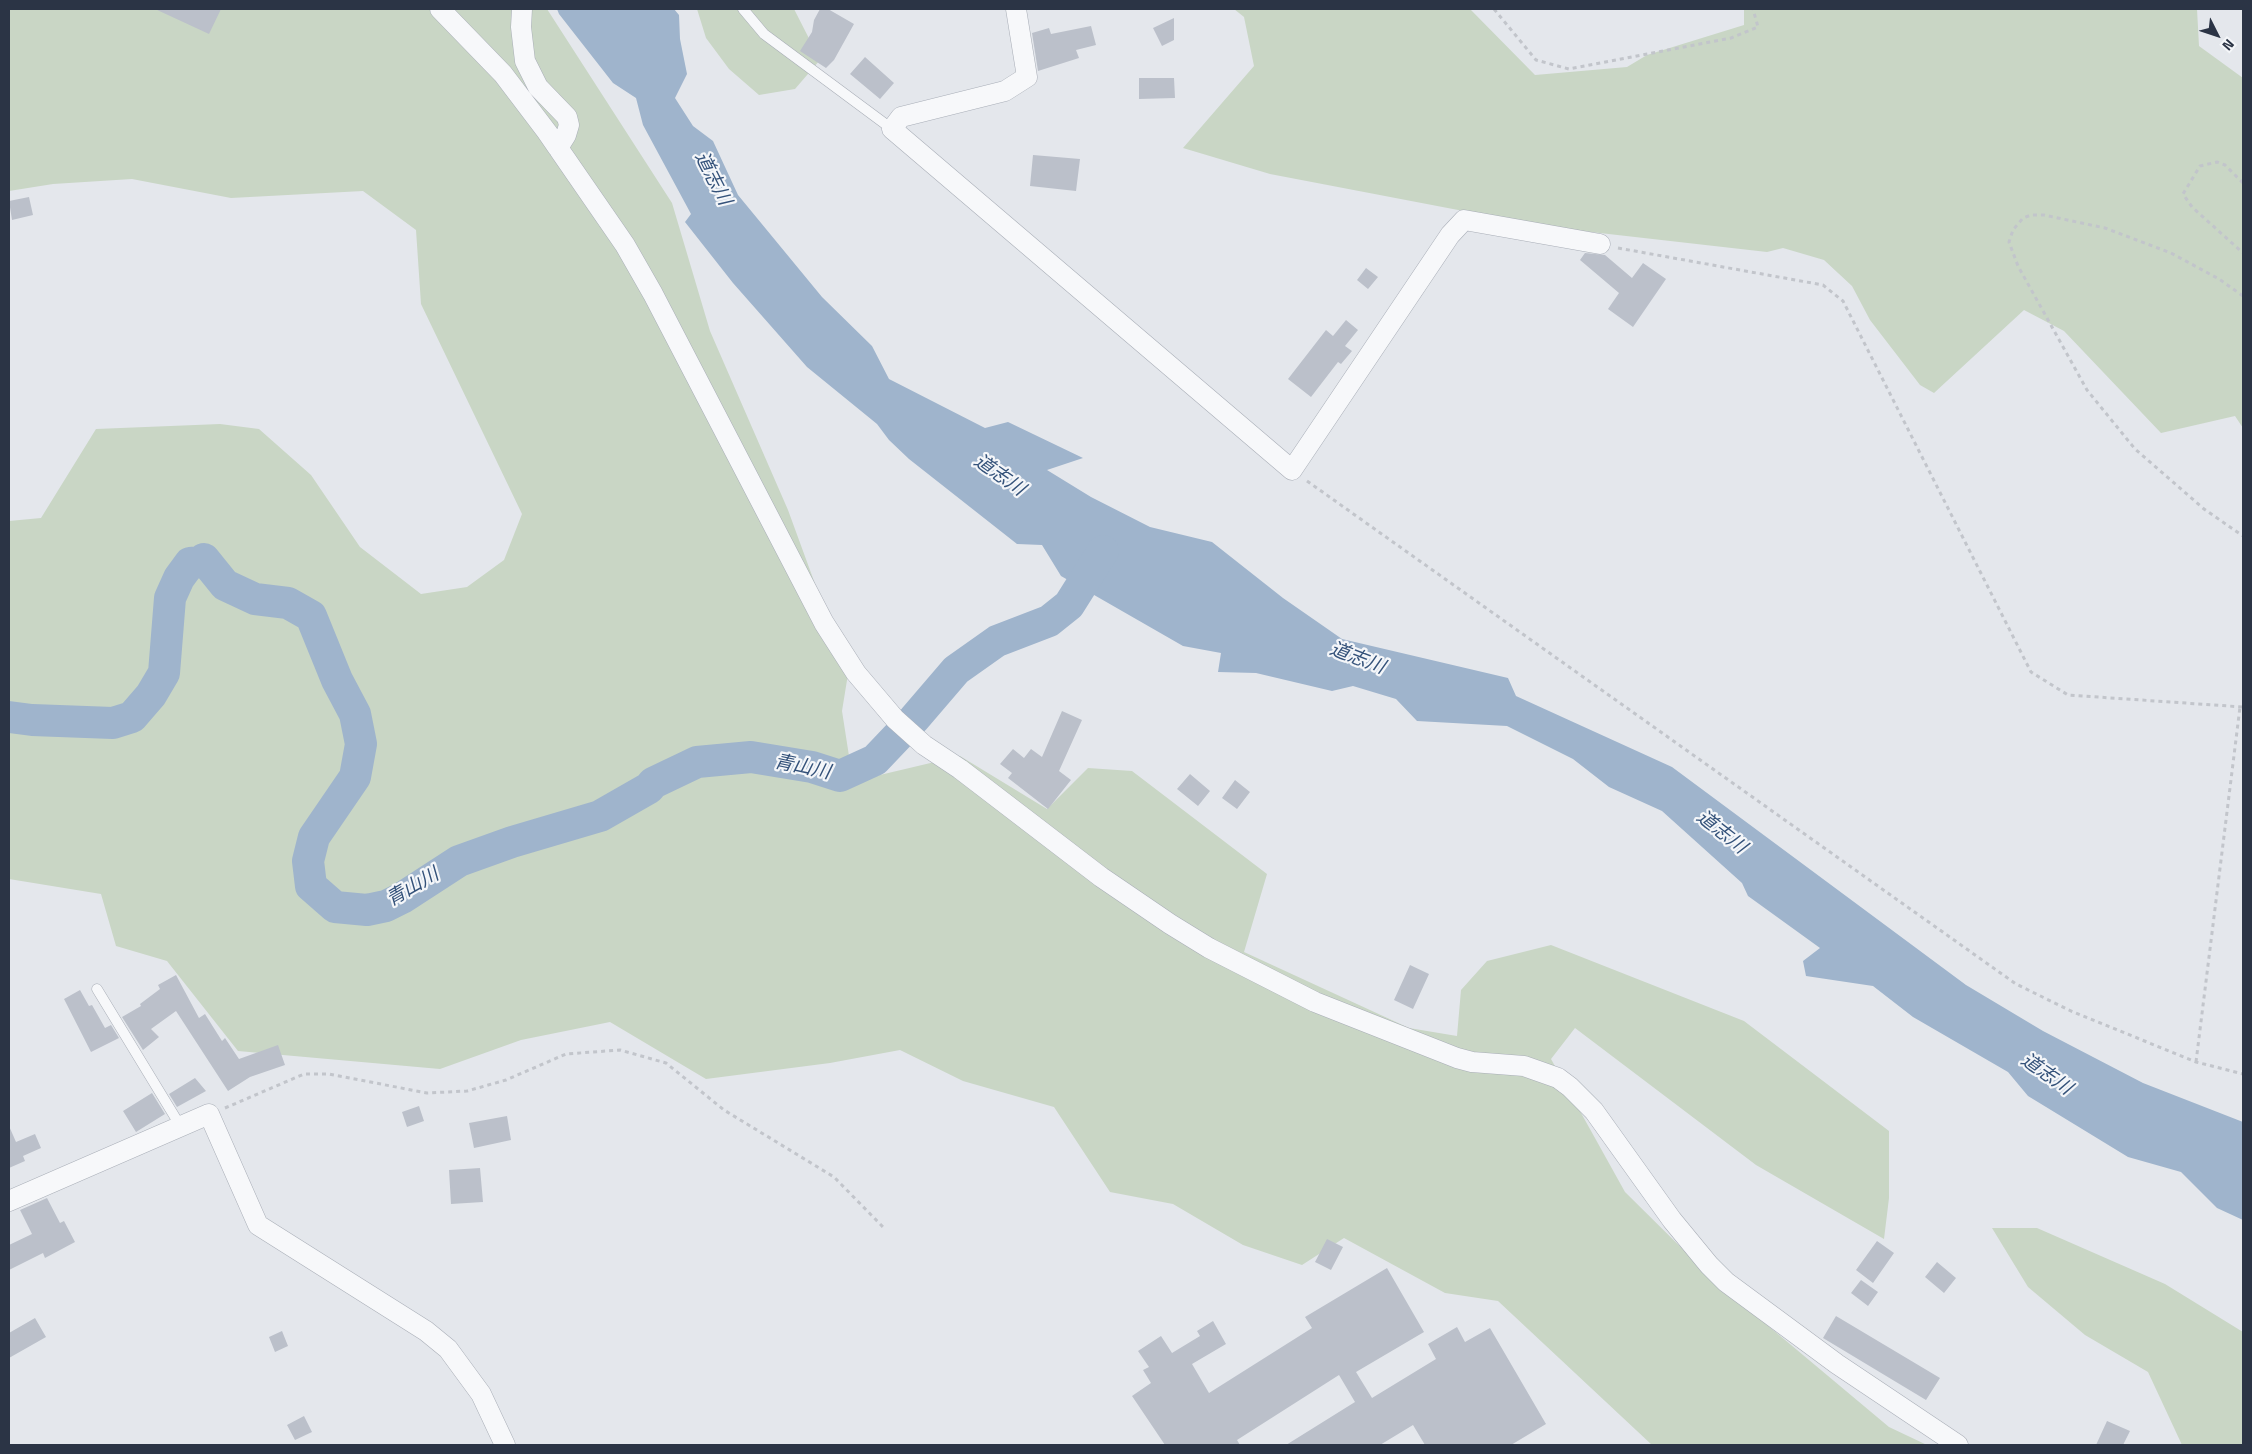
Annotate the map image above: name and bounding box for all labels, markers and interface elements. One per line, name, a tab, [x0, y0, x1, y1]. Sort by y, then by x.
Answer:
north arrow	[2192, 10, 2242, 60]
text: N	[2218, 35, 2240, 56]
water label: 道志川	[689, 148, 735, 210]
water label: 道志川	[969, 450, 1029, 502]
water label: 道志川	[1326, 638, 1388, 680]
water label: 青山川	[772, 751, 832, 785]
water label: 道志川	[1692, 806, 1750, 860]
water label: 青山川	[383, 864, 443, 912]
water label: 道志川	[2016, 1049, 2076, 1101]

